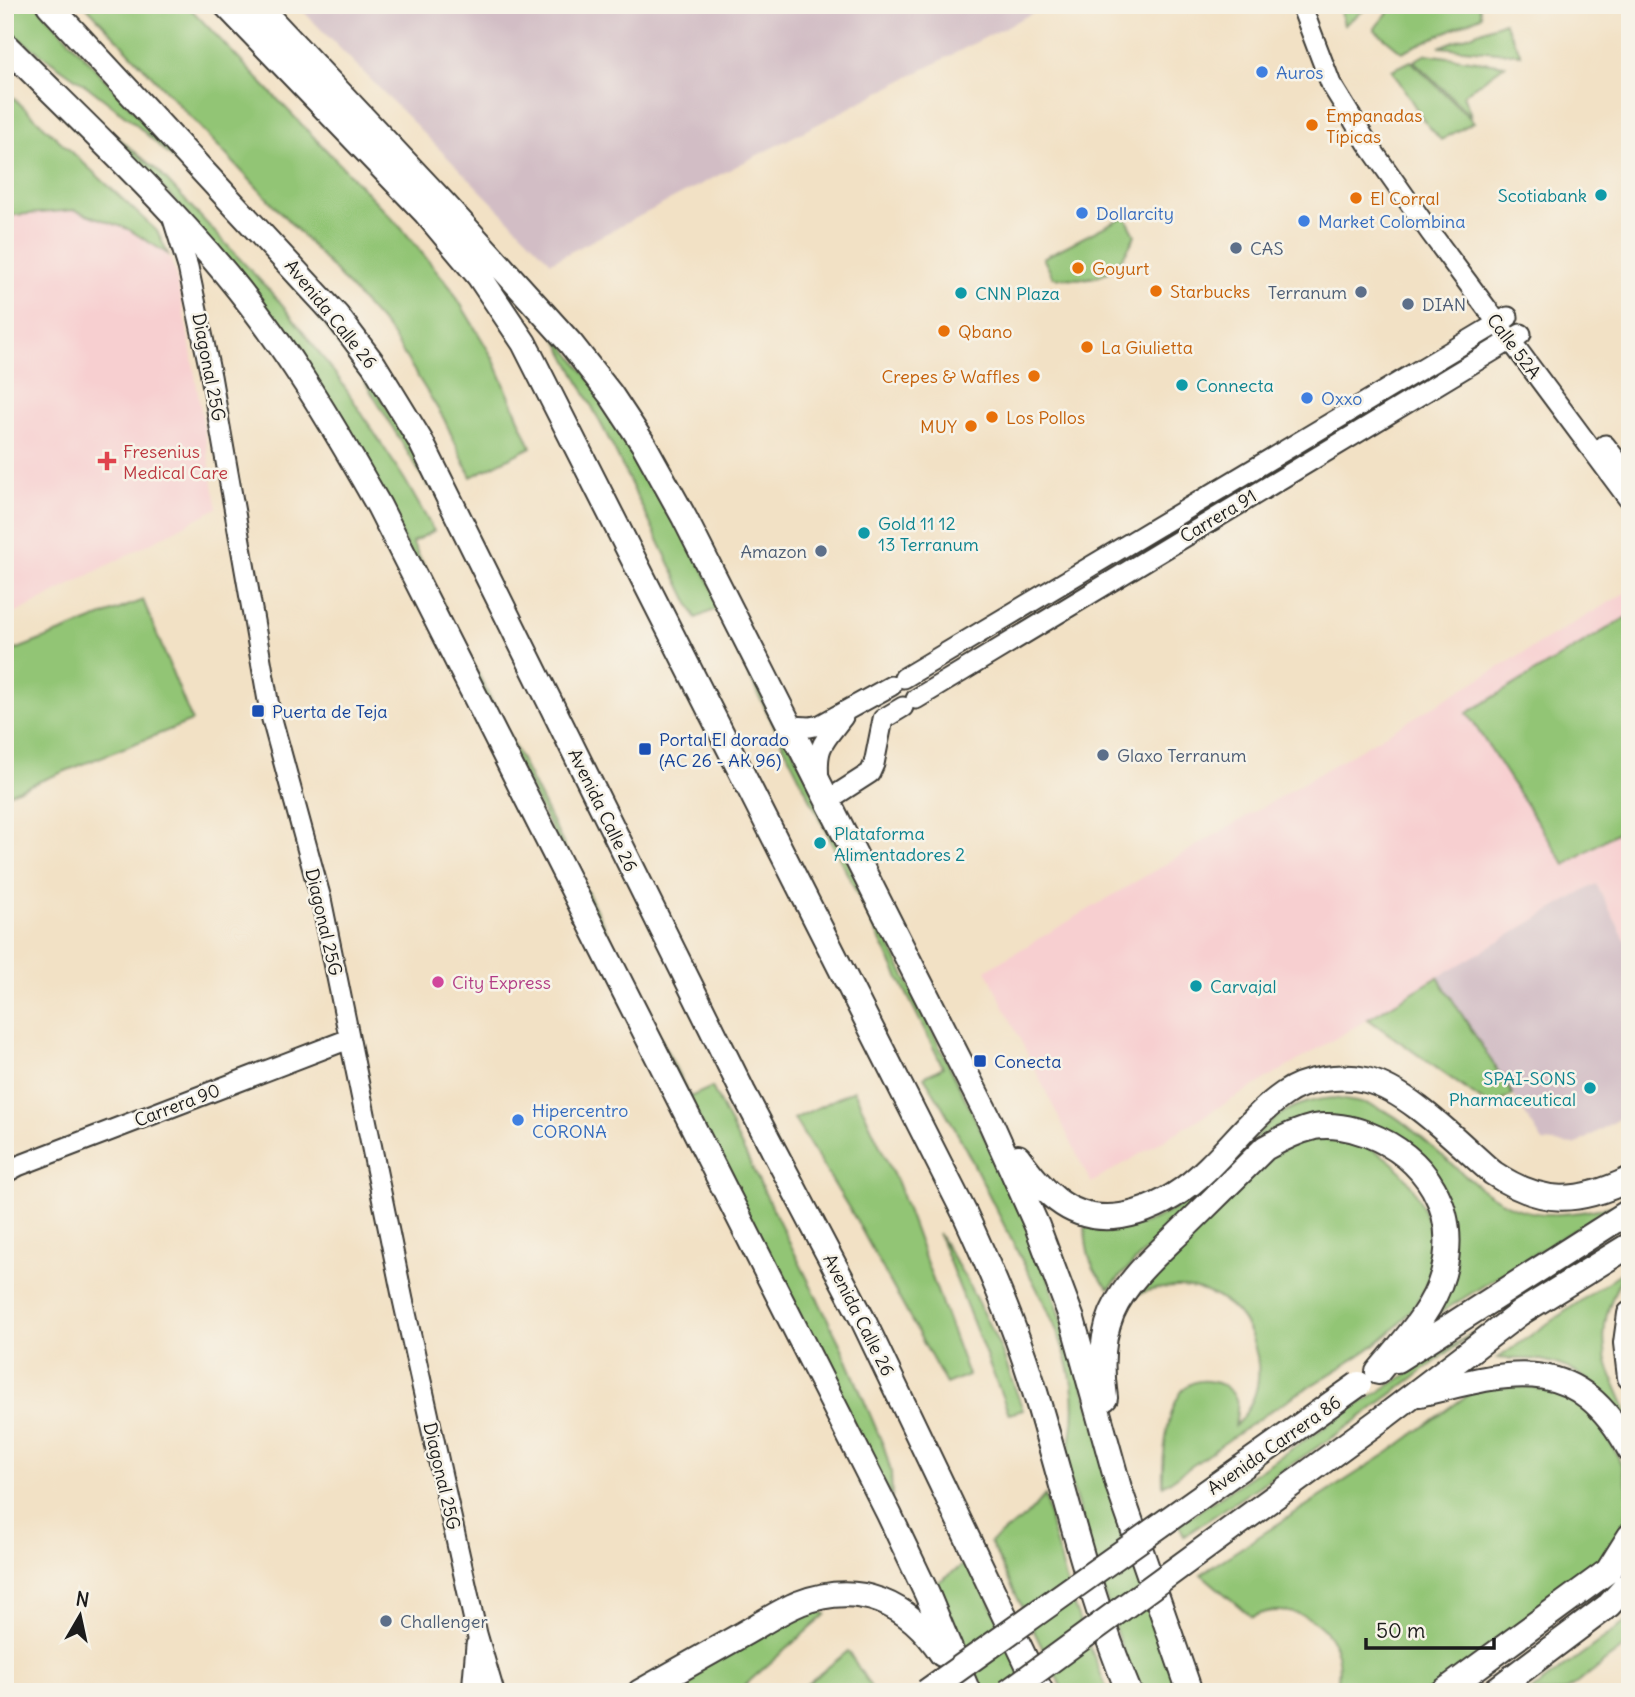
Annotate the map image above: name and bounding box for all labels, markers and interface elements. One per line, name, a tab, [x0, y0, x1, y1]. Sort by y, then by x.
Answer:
place label: Auros	[1276, 61, 1324, 84]
marker: Auros	[1254, 64, 1270, 80]
place label: Empanadas Típicas	[1326, 104, 1422, 148]
marker: Empanadas Típicas	[1304, 117, 1320, 133]
place label: Scotiabank	[1498, 184, 1587, 207]
place label: El Corral	[1370, 187, 1439, 210]
marker: Scotiabank	[1593, 187, 1609, 203]
marker: El Corral	[1348, 190, 1364, 206]
place label: Dollarcity	[1096, 202, 1174, 225]
marker: Dollarcity	[1074, 205, 1090, 221]
place label: Market Colombina	[1318, 210, 1466, 233]
marker: Market Colombina	[1296, 213, 1312, 229]
place label: CAS	[1250, 237, 1283, 260]
marker: CAS	[1228, 240, 1244, 256]
street label: Avenida Calle 26	[280, 255, 382, 373]
place label: Goyurt	[1092, 257, 1149, 280]
marker: Goyurt	[1070, 260, 1086, 276]
place label: Starbucks	[1170, 280, 1250, 303]
place label: Terranum	[1268, 281, 1347, 304]
place label: CNN Plaza	[975, 282, 1060, 305]
marker: Starbucks	[1148, 283, 1164, 299]
marker: Terranum	[1353, 284, 1369, 300]
marker: CNN Plaza	[953, 285, 969, 301]
place label: DIAN	[1422, 293, 1466, 316]
marker: DIAN	[1400, 296, 1416, 312]
street label: Calle 52A	[1482, 309, 1546, 383]
street label: Diagonal 25G	[187, 311, 231, 423]
place label: Qbano	[958, 320, 1012, 343]
marker: Qbano	[936, 323, 952, 339]
place label: La Giulietta	[1101, 336, 1193, 359]
marker: La Giulietta	[1079, 339, 1095, 355]
place label: Crepes & Waffles	[882, 365, 1020, 388]
marker: Crepes & Waffles	[1026, 368, 1042, 384]
place label: Connecta	[1196, 374, 1274, 397]
marker: Connecta	[1174, 377, 1190, 393]
place label: Oxxo	[1321, 387, 1362, 410]
marker: Oxxo	[1299, 390, 1315, 406]
place label: Los Pollos	[1006, 406, 1085, 429]
marker: Los Pollos	[984, 409, 1000, 425]
place label: MUY	[920, 415, 957, 438]
marker: MUY	[963, 418, 979, 434]
place label: Fresenius Medical Care	[123, 440, 228, 484]
marker: Fresenius Medical Care	[97, 451, 117, 471]
street label: Carrera 91	[1176, 484, 1260, 548]
place label: Gold 11 12 13 Terranum	[878, 512, 979, 556]
marker: Gold 11 12 13 Terranum	[856, 525, 872, 541]
place label: Amazon	[740, 540, 807, 563]
marker: Amazon	[813, 543, 829, 559]
place label: Puerta de Teja	[272, 700, 388, 723]
marker: Puerta de Teja	[250, 703, 266, 719]
place label: Portal El dorado (AC 26 - AK 96)	[659, 728, 789, 772]
marker: Portal El dorado (AC 26 - AK 96)	[637, 741, 653, 757]
place label: Glaxo Terranum	[1117, 744, 1247, 767]
street label: Avenida Calle 26	[563, 745, 643, 875]
marker: Glaxo Terranum	[1095, 747, 1111, 763]
place label: Plataforma Alimentadores 2	[834, 822, 965, 866]
marker: Plataforma Alimentadores 2	[812, 835, 828, 851]
street label: Diagonal 25G	[300, 866, 348, 978]
place label: City Express	[452, 971, 551, 994]
marker: City Express	[430, 974, 446, 990]
place label: Carvajal	[1210, 975, 1277, 998]
marker: Carvajal	[1188, 978, 1204, 994]
place label: Conecta	[994, 1050, 1061, 1073]
marker: Conecta	[972, 1053, 988, 1069]
place label: SPAI-SONS Pharmaceutical	[1449, 1067, 1576, 1111]
street label: Carrera 90	[131, 1078, 223, 1132]
marker: SPAI-SONS Pharmaceutical	[1582, 1080, 1598, 1096]
place label: Hipercentro CORONA	[532, 1099, 628, 1143]
marker: Hipercentro CORONA	[510, 1112, 526, 1128]
street label: Avenida Calle 26	[818, 1250, 900, 1380]
street label: Avenida Carrera 86	[1203, 1390, 1345, 1500]
street label: Diagonal 25G	[418, 1420, 466, 1532]
north arrow	[46, 1582, 116, 1652]
text: N	[74, 1586, 91, 1612]
scale bar	[1366, 1606, 1493, 1650]
place label: Challenger	[400, 1610, 488, 1633]
marker: Challenger	[378, 1613, 394, 1629]
text: 50 m	[1376, 1617, 1425, 1644]

